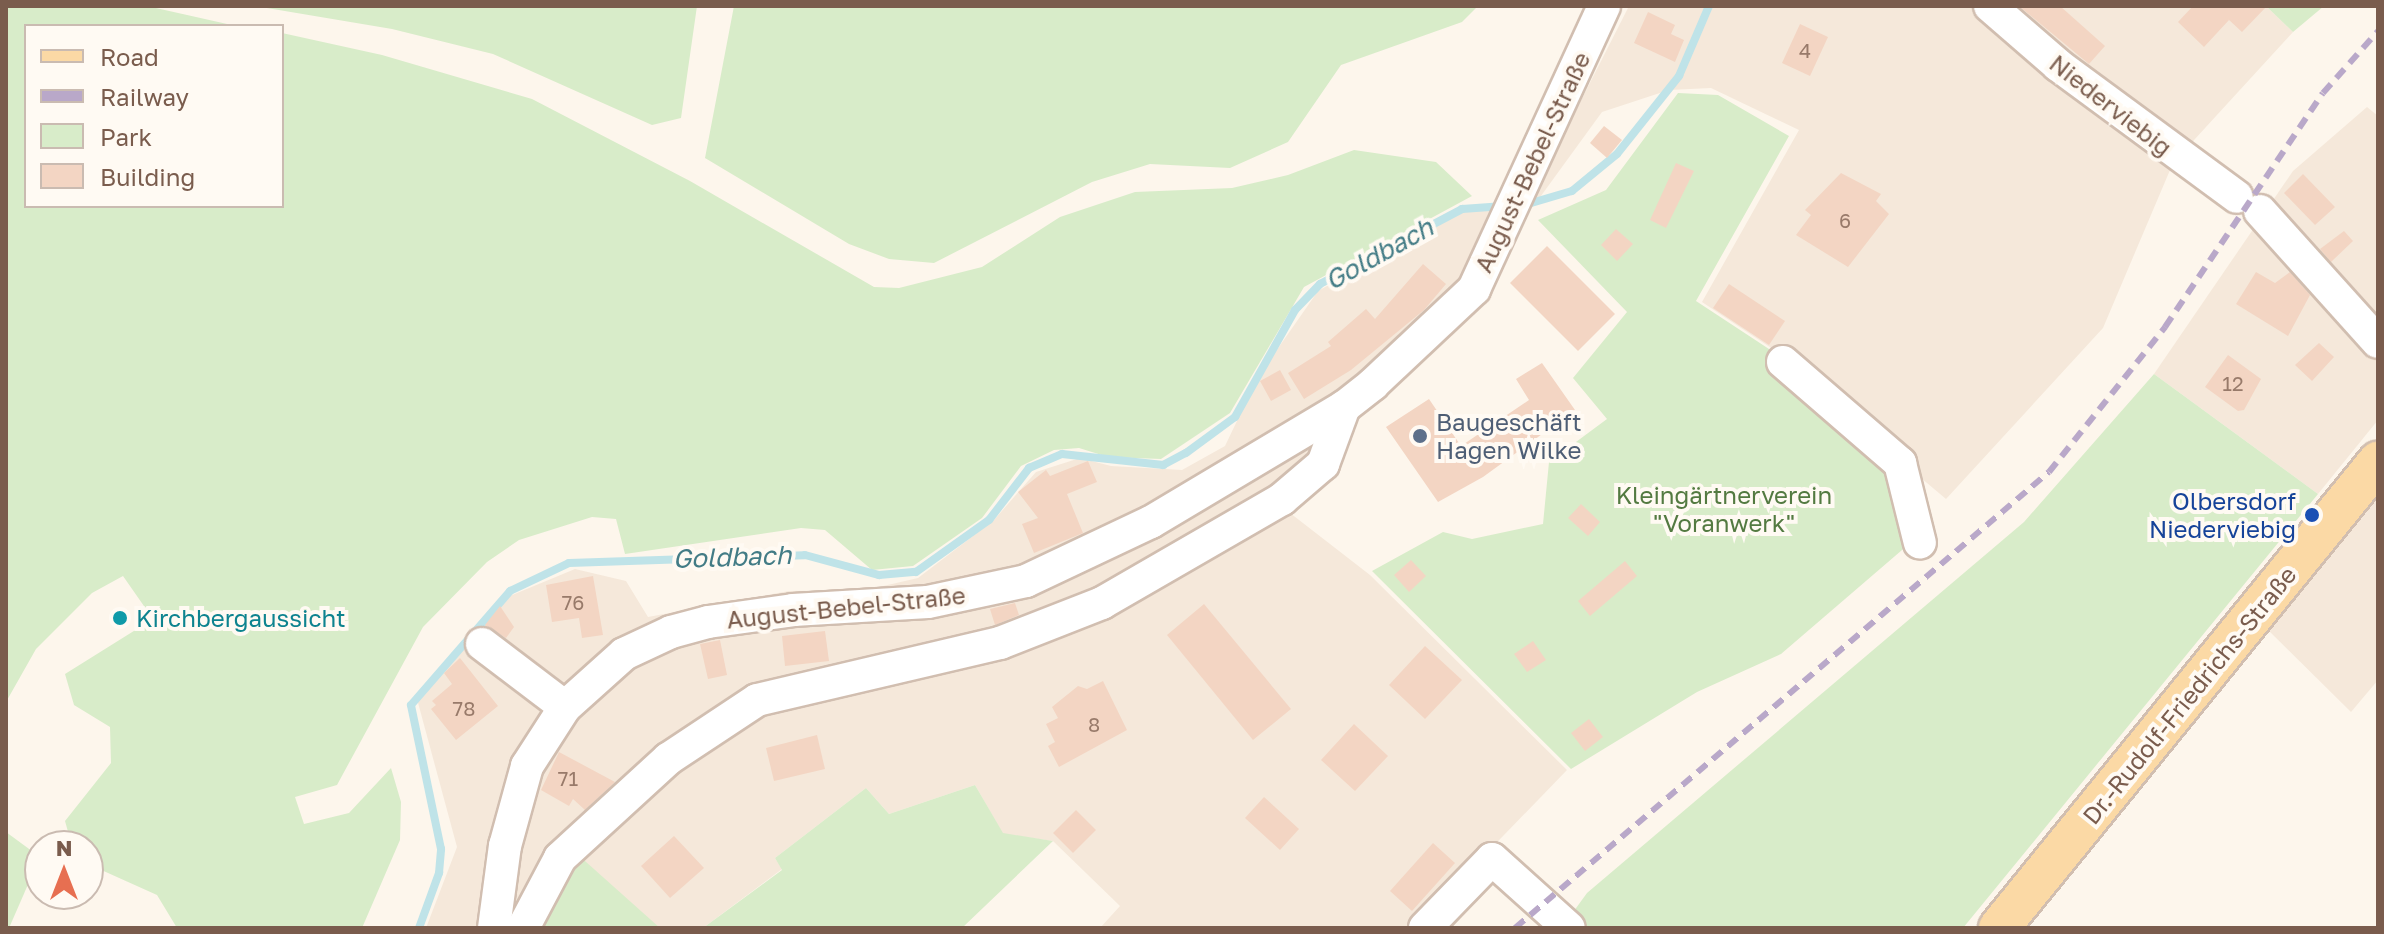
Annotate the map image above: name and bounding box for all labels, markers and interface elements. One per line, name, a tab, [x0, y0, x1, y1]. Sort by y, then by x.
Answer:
legend	[24, 24, 284, 208]
house number: 4	[1799, 38, 1811, 62]
text: Road	[100, 42, 159, 71]
street label: August-Bebel-Straße	[1468, 47, 1596, 277]
street label: Niederviebig	[2044, 48, 2178, 162]
text: Railway	[100, 82, 189, 111]
text: Park	[100, 122, 152, 151]
text: Building	[100, 162, 195, 191]
house number: 6	[1839, 208, 1851, 232]
water label: Goldbach	[1319, 212, 1439, 296]
house number: 12	[2222, 371, 2244, 395]
place label: Baugeschäft Hagen Wilke	[1436, 408, 1582, 464]
marker: Baugeschäft Hagen Wilke	[1411, 427, 1429, 445]
park label: Kleingärtnerverein "Voranwerk"	[1616, 481, 1832, 537]
place label: Olbersdorf Niederviebig	[2149, 487, 2296, 543]
marker: Olbersdorf Niederviebig	[2303, 506, 2321, 524]
water label: Goldbach	[672, 539, 792, 575]
street label: Dr.-Rudolf-Friedrichs-Straße	[2076, 560, 2302, 830]
street label: August-Bebel-Straße	[725, 580, 967, 634]
house number: 76	[562, 590, 584, 614]
place label: Kirchbergaussicht	[136, 604, 346, 632]
marker: Kirchbergaussicht	[111, 609, 129, 627]
house number: 78	[453, 696, 475, 720]
house number: 8	[1088, 712, 1100, 736]
house number: 71	[558, 766, 578, 790]
north arrow	[24, 830, 104, 910]
text: N	[56, 834, 72, 861]

